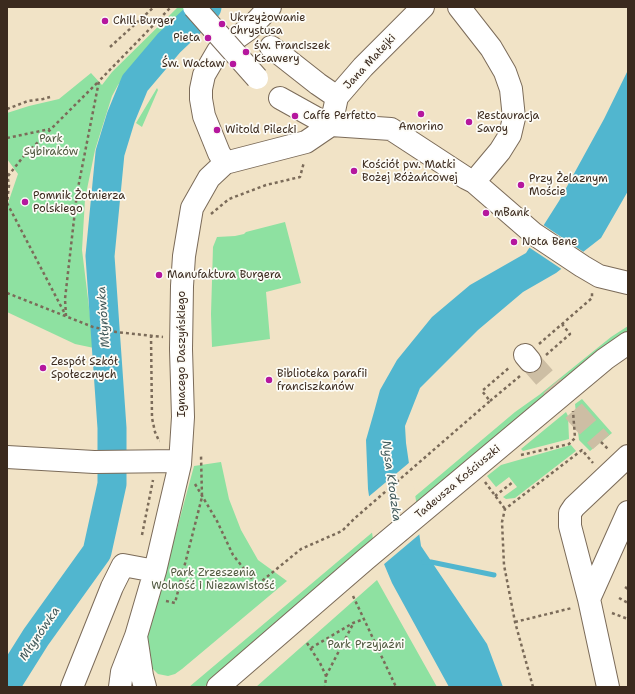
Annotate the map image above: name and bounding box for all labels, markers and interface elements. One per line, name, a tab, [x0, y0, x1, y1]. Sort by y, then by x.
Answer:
place label: Ukrzyżowanie Chrystusa	[230, 11, 306, 37]
place label: Chill Burger	[113, 14, 175, 28]
marker: Chill Burger	[100, 16, 110, 26]
marker: Ukrzyżowanie Chrystusa	[217, 19, 227, 29]
place label: Pieta	[173, 31, 200, 45]
street label: Jana Matejki	[341, 32, 399, 92]
marker: Pieta	[203, 33, 213, 43]
place label: św. Franciszek Ksawery	[254, 39, 330, 65]
marker: św. Franciszek Ksawery	[241, 47, 251, 57]
place label: Św. Wacław	[162, 57, 225, 71]
marker: Św. Wacław	[228, 59, 238, 69]
place label: Caffe Perfetto	[303, 109, 376, 123]
marker: Amorino	[416, 109, 426, 119]
place label: Restauracja Savoy	[477, 109, 539, 135]
marker: Caffe Perfetto	[290, 111, 300, 121]
marker: Restauracja Savoy	[464, 117, 474, 127]
place label: Amorino	[399, 120, 443, 134]
place label: Witold Pilecki	[225, 123, 297, 137]
marker: Witold Pilecki	[212, 125, 222, 135]
park label: Park Sybiraków	[24, 132, 78, 158]
place label: Kościół pw. Matki Bożej Różańcowej	[362, 158, 458, 184]
marker: Kościół pw. Matki Bożej Różańcowej	[349, 166, 359, 176]
place label: Przy Żelaznym Moście	[529, 172, 608, 198]
marker: Przy Żelaznym Moście	[516, 180, 526, 190]
place label: Pomnik Żołnierza Polskiego	[33, 189, 125, 215]
marker: Pomnik Żołnierza Polskiego	[20, 197, 30, 207]
place label: mBank	[494, 206, 530, 220]
marker: mBank	[481, 208, 491, 218]
place label: Nota Bene	[522, 235, 577, 249]
marker: Nota Bene	[509, 237, 519, 247]
place label: Manufaktura Burgera	[167, 268, 281, 282]
marker: Manufaktura Burgera	[154, 270, 164, 280]
water label: Młynówka	[95, 286, 113, 348]
street label: Ignacego Daszyńskiego	[175, 291, 189, 417]
place label: Zespół Szkół Społecznych	[51, 355, 118, 381]
marker: Zespół Szkół Społecznych	[38, 363, 48, 373]
place label: Biblioteka parafii franciszkanów	[277, 367, 367, 393]
marker: Biblioteka parafii franciszkanów	[264, 375, 274, 385]
water label: Nysa Kłodzka	[378, 440, 404, 522]
street label: Tadeusza Kościuszki	[413, 443, 503, 521]
park label: Park Zrzeszenia Wolność i Niezawisłość	[151, 566, 275, 592]
water label: Młynówka	[17, 604, 63, 664]
park label: Park Przyjaźni	[328, 638, 404, 652]

